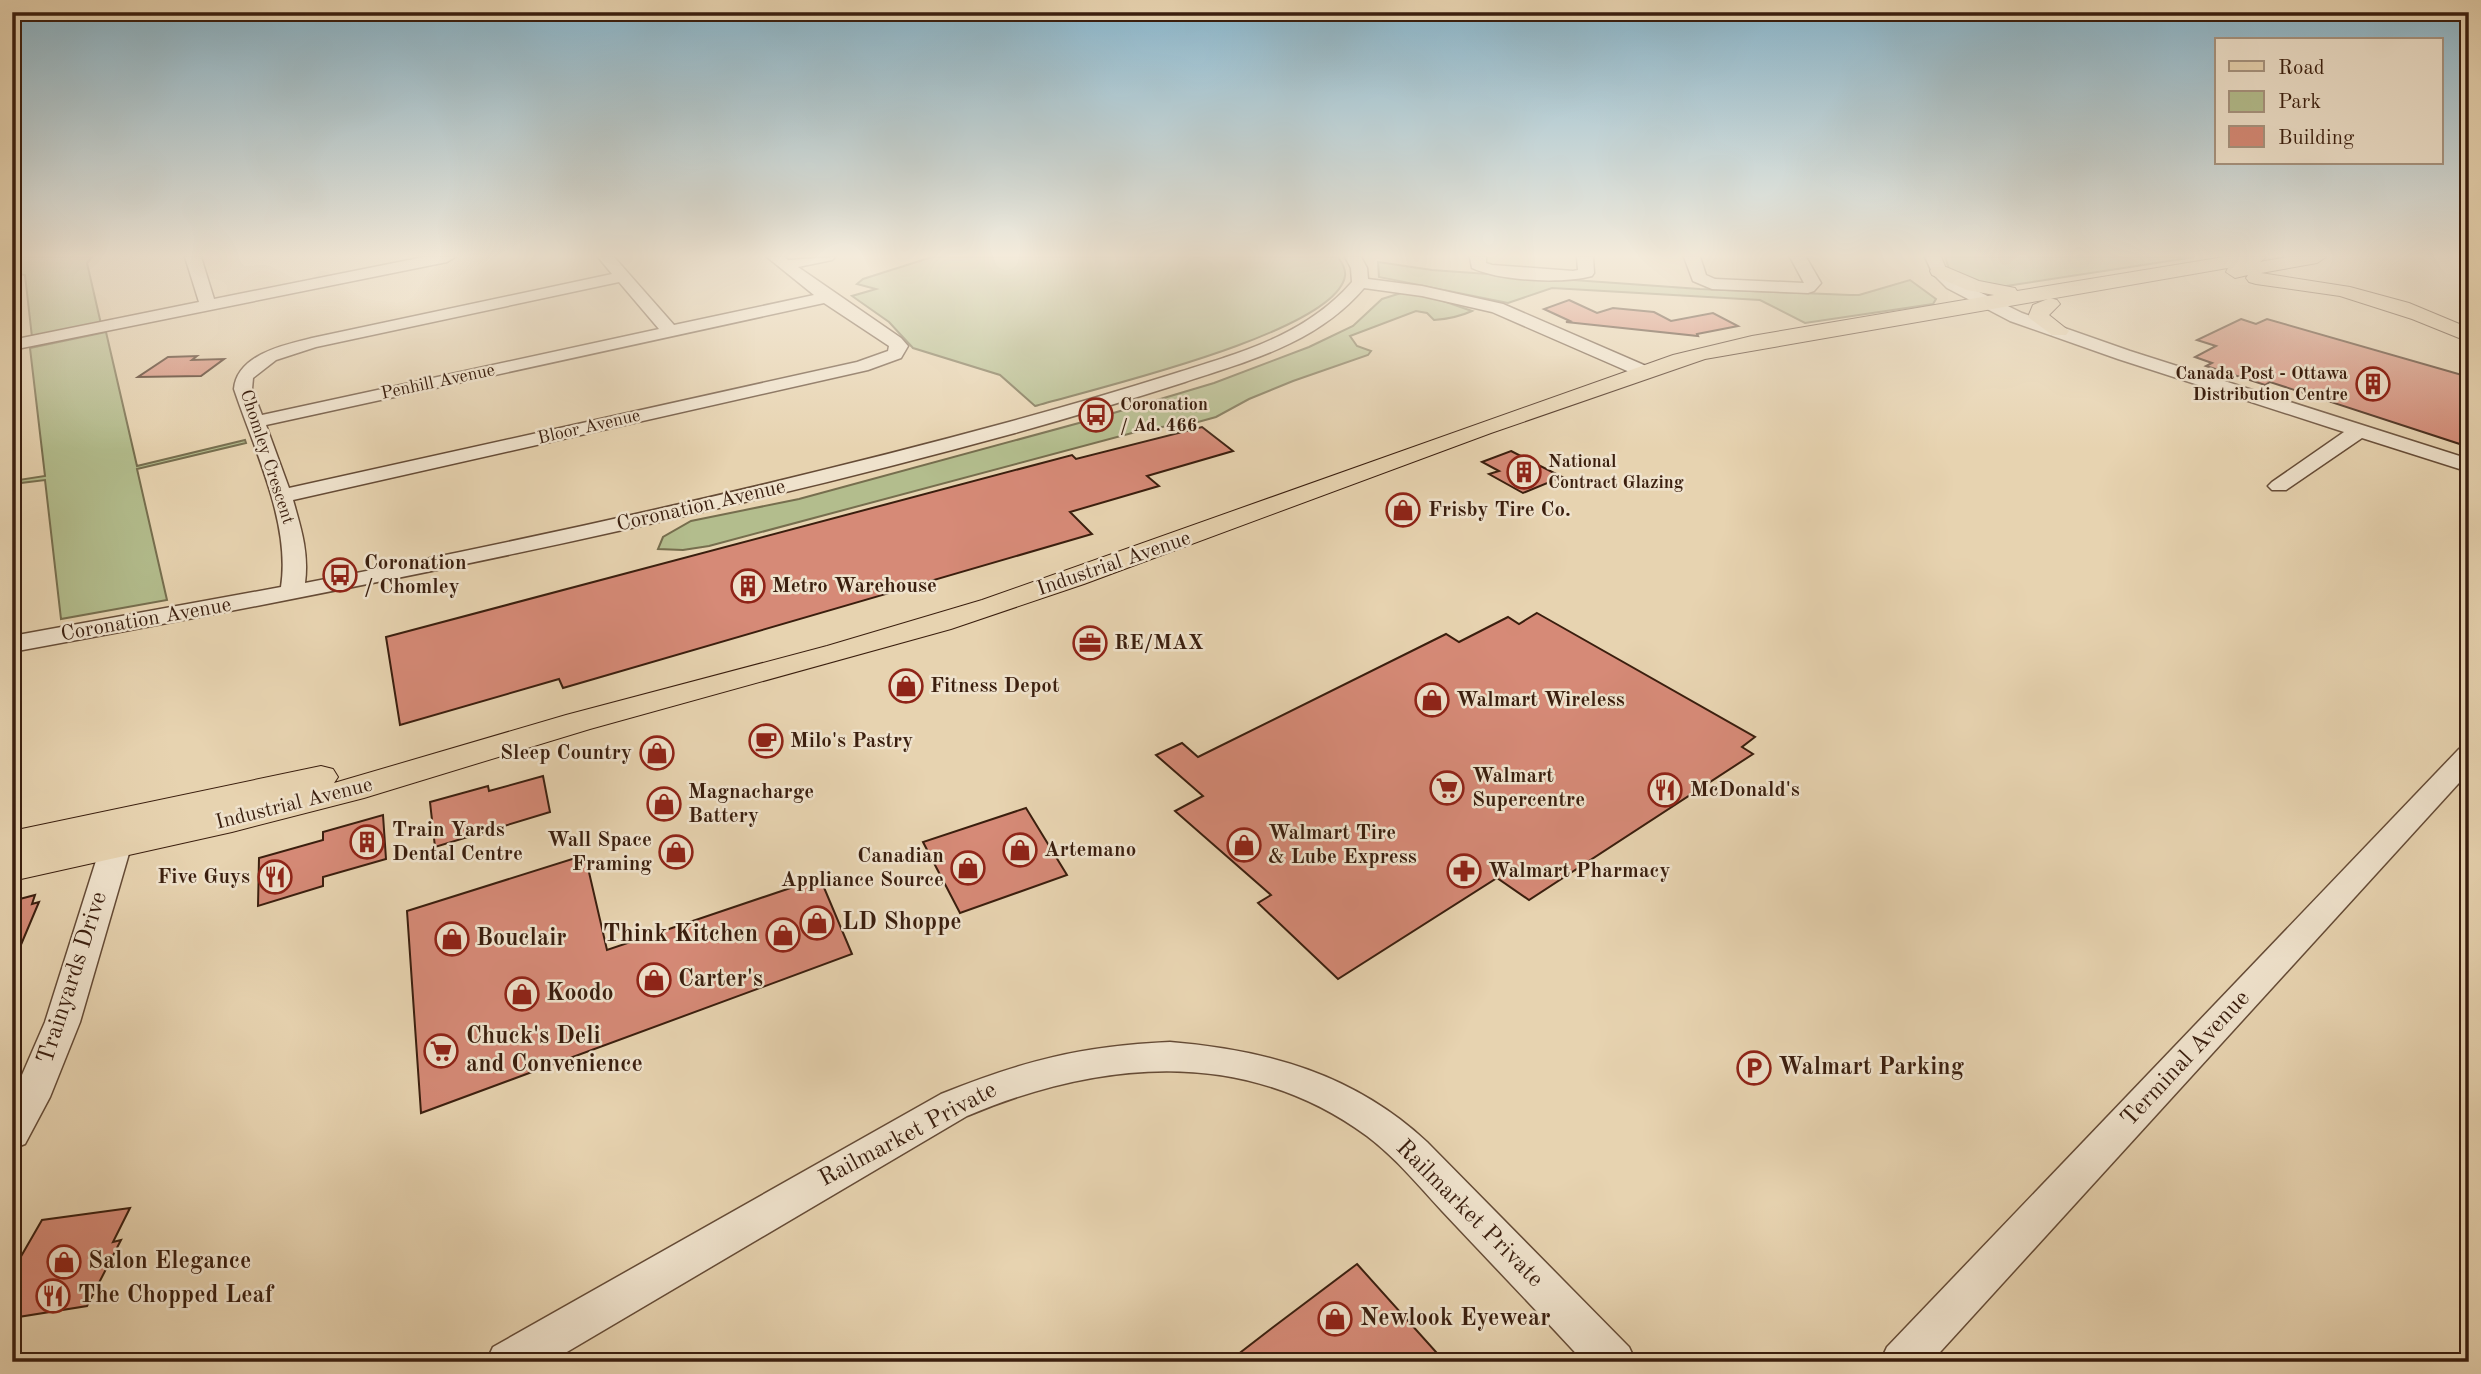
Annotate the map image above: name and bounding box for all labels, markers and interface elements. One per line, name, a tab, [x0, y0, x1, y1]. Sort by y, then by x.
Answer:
legend	[2215, 38, 2442, 164]
text: Road	[2278, 58, 2325, 79]
text: Park	[2278, 92, 2321, 113]
text: Building	[2278, 128, 2355, 149]
street label: Penhill Avenue	[379, 361, 497, 403]
place label: Canada Post - Ottawa Distribution Centre	[2175, 365, 2348, 404]
building icon: Canada Post - Ottawa Distribution Centre	[2354, 365, 2392, 403]
street label: Chomley Crescent	[237, 387, 297, 527]
bus stop icon: Coronation / Ad. 466	[1077, 396, 1115, 434]
place label: Coronation / Ad. 466	[1120, 396, 1208, 435]
street label: Bloor Avenue	[536, 406, 642, 448]
building icon: National Contract Glazing	[1505, 453, 1543, 491]
place label: National Contract Glazing	[1548, 453, 1684, 492]
street label: Coronation Avenue	[615, 476, 787, 536]
shop icon: Frisby Tire Co.	[1384, 491, 1422, 529]
place label: Frisby Tire Co.	[1428, 500, 1571, 521]
street label: Industrial Avenue	[1034, 528, 1194, 600]
place label: Coronation / Chomley	[364, 553, 467, 598]
bus stop icon: Coronation / Chomley	[321, 556, 359, 594]
building icon: Metro Warehouse	[729, 567, 767, 605]
place label: Metro Warehouse	[772, 576, 937, 597]
street label: Coronation Avenue	[59, 595, 233, 645]
office icon: RE/MAX	[1071, 624, 1109, 662]
place label: RE/MAX	[1114, 633, 1204, 654]
shop icon: Fitness Depot	[887, 667, 925, 705]
place label: Fitness Depot	[930, 676, 1060, 697]
shop icon: Walmart Wireless	[1413, 681, 1451, 719]
place label: Walmart Wireless	[1456, 690, 1625, 711]
cafe icon: Milo's Pastry	[747, 722, 785, 760]
place label: Milo's Pastry	[790, 731, 913, 752]
shop icon: Sleep Country	[638, 734, 676, 772]
place label: Sleep Country	[500, 743, 632, 764]
place label: Walmart Supercentre	[1472, 766, 1585, 811]
supermarket icon: Walmart Supercentre	[1428, 769, 1466, 807]
restaurant icon: McDonald's	[1646, 771, 1684, 809]
street label: Industrial Avenue	[213, 774, 375, 834]
place label: McDonald's	[1690, 780, 1800, 801]
place label: Magnacharge Battery	[688, 782, 814, 827]
shop icon: Magnacharge Battery	[645, 785, 683, 823]
place label: Train Yards Dental Centre	[392, 820, 523, 865]
building icon: Train Yards Dental Centre	[348, 823, 386, 861]
place label: Walmart Tire & Lube Express	[1268, 823, 1417, 868]
shop icon: Walmart Tire & Lube Express	[1225, 826, 1263, 864]
place label: Wall Space Framing	[547, 830, 652, 875]
shop icon: Artemano	[1001, 831, 1039, 869]
shop icon: Wall Space Framing	[657, 833, 695, 871]
place label: Artemano	[1044, 840, 1136, 861]
place label: Canadian Appliance Source	[781, 846, 944, 891]
shop icon: Canadian Appliance Source	[949, 849, 987, 887]
pharmacy icon: Walmart Pharmacy	[1445, 852, 1483, 890]
restaurant icon: Five Guys	[256, 858, 294, 896]
place label: Walmart Pharmacy	[1488, 861, 1670, 882]
place label: Five Guys	[157, 867, 250, 888]
street label: Trainyards Drive	[34, 889, 112, 1067]
shop icon: LD Shoppe	[798, 904, 836, 942]
place label: LD Shoppe	[842, 911, 962, 935]
shop icon: Think Kitchen	[764, 916, 802, 954]
shop icon: Bouclair	[433, 920, 471, 958]
place label: Think Kitchen	[603, 923, 758, 947]
place label: Bouclair	[476, 927, 567, 951]
shop icon: Carter's	[635, 961, 673, 999]
place label: Carter's	[678, 968, 763, 992]
shop icon: Koodo	[503, 975, 541, 1013]
place label: Koodo	[546, 982, 614, 1006]
street label: Terminal Avenue	[2117, 986, 2255, 1132]
place label: Chuck's Deli and Convenience	[466, 1025, 643, 1077]
supermarket icon: Chuck's Deli and Convenience	[422, 1032, 460, 1070]
parking icon: Walmart Parking	[1735, 1049, 1773, 1087]
place label: Walmart Parking	[1778, 1056, 1965, 1080]
street label: Railmarket Private	[815, 1078, 1001, 1192]
street label: Railmarket Private	[1391, 1136, 1547, 1292]
shop icon: Salon Elegance	[45, 1243, 83, 1281]
place label: Salon Elegance	[88, 1250, 251, 1274]
restaurant icon: The Chopped Leaf	[34, 1277, 72, 1315]
place label: The Chopped Leaf	[78, 1284, 275, 1308]
shop icon: Newlook Eyewear	[1316, 1300, 1354, 1338]
place label: Newlook Eyewear	[1360, 1307, 1551, 1331]

